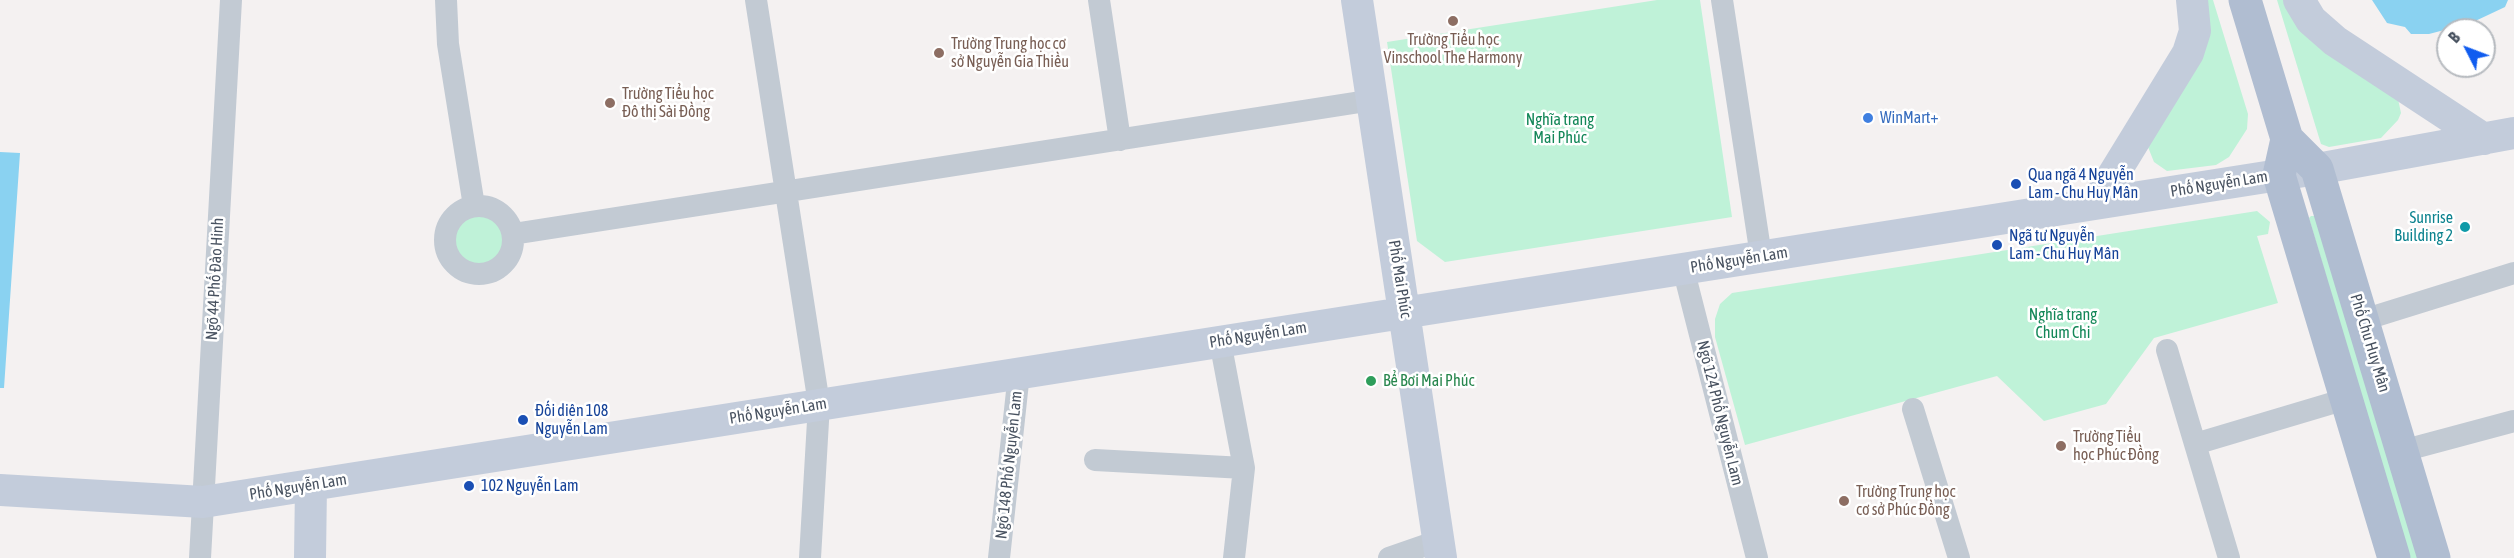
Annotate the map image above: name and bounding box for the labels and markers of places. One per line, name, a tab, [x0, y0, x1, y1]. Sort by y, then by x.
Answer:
marker: Trường Tiểu học Vinschool The Harmony	[1446, 14, 1460, 28]
place label: Trường Tiểu học Vinschool The Harmony	[1384, 30, 1522, 68]
place label: Trường Trung học cơ sở Nguyễn Gia Thiều	[951, 34, 1069, 72]
marker: Trường Trung học cơ sở Nguyễn Gia Thiều	[932, 46, 946, 60]
place label: Trường Tiểu học Đô thị Sài Đồng	[622, 84, 714, 122]
marker: Trường Tiểu học Đô thị Sài Đồng	[603, 96, 617, 110]
place label: WinMart+	[1880, 108, 1939, 128]
marker: WinMart+	[1861, 111, 1875, 125]
place label: Qua ngã 4 Nguyễn Lam - Chu Huy Mân	[2028, 165, 2138, 203]
marker: Qua ngã 4 Nguyễn Lam - Chu Huy Mân	[2009, 177, 2023, 191]
place label: Sunrise Building 2	[2394, 208, 2453, 246]
marker: Sunrise Building 2	[2458, 220, 2472, 234]
place label: Ngã tư Nguyễn Lam - Chu Huy Mân	[2009, 226, 2119, 264]
marker: Ngã tư Nguyễn Lam - Chu Huy Mân	[1990, 238, 2004, 252]
place label: Bể Bơi Mai Phúc	[1383, 371, 1474, 391]
marker: Bể Bơi Mai Phúc	[1364, 374, 1378, 388]
place label: Đối diện 108 Nguyễn Lam	[535, 401, 608, 439]
marker: Đối diện 108 Nguyễn Lam	[516, 413, 530, 427]
place label: Trường Tiểu học Phúc Đồng	[2073, 427, 2159, 465]
marker: Trường Tiểu học Phúc Đồng	[2054, 439, 2068, 453]
place label: 102 Nguyễn Lam	[481, 476, 579, 496]
marker: 102 Nguyễn Lam	[462, 479, 476, 493]
place label: Trường Trung học cơ sở Phúc Đồng	[1856, 482, 1955, 520]
marker: Trường Trung học cơ sở Phúc Đồng	[1837, 494, 1851, 508]

